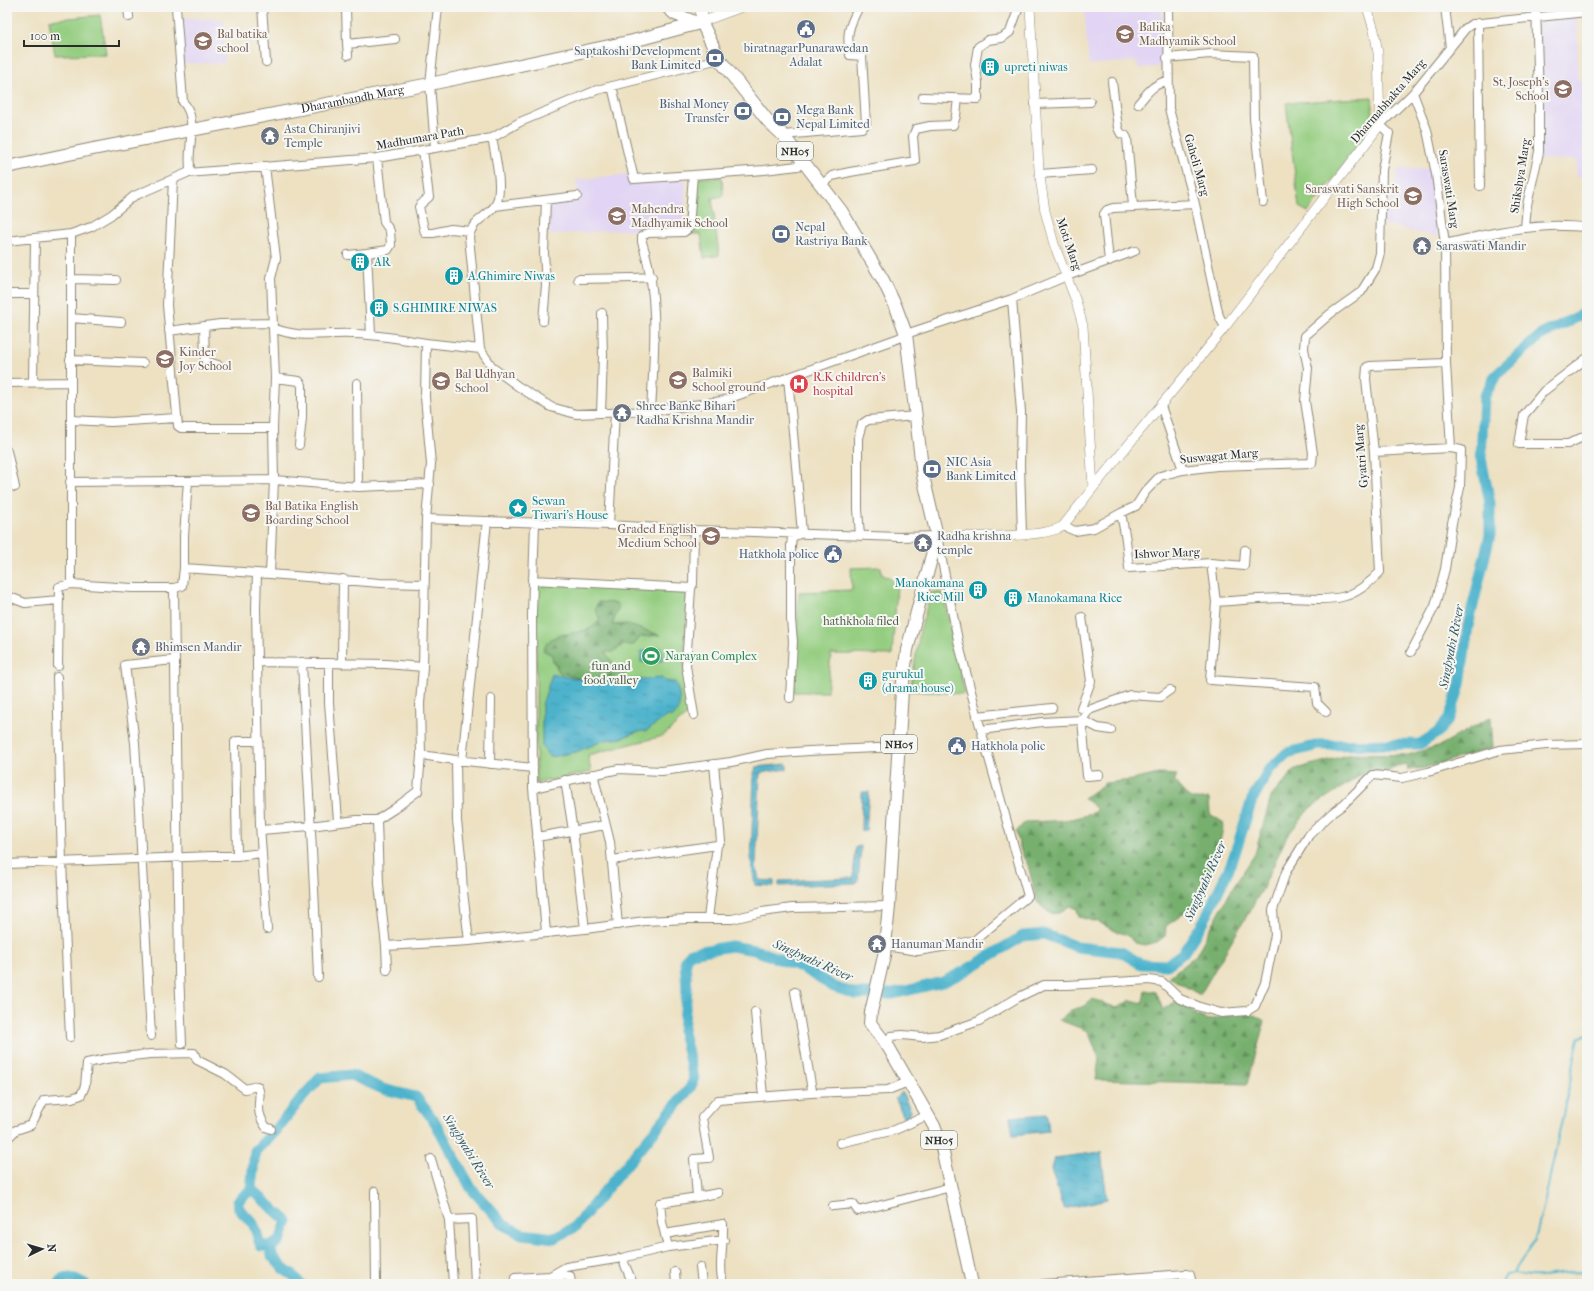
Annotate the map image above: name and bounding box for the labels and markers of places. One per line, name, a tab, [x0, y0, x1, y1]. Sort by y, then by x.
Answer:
public building icon: biratnagarPunarawedan Adalat	[795, 18, 817, 40]
place label: Balika Madhyamik School	[1139, 20, 1237, 48]
school or university icon: Balika Madhyamik School	[1114, 23, 1136, 45]
place label: Bal batika school	[217, 27, 268, 55]
school or university icon: Bal batika school	[192, 30, 214, 52]
place label: biratnagarPunarawedan Adalat	[743, 41, 868, 69]
place label: Saptakoshi Development Bank Limited	[574, 44, 702, 72]
bank icon: Saptakoshi Development Bank Limited	[704, 47, 726, 69]
building icon: upreti niwas	[979, 56, 1001, 78]
place label: upreti niwas	[1003, 60, 1068, 74]
place label: St, Joseph's School	[1493, 75, 1550, 103]
school or university icon: St, Joseph's School	[1552, 78, 1574, 100]
place label: Bishal Money Transfer	[659, 97, 730, 125]
bank icon: Bishal Money Transfer	[732, 100, 754, 122]
place label: Mega Bank Nepal Limited	[796, 103, 870, 131]
bank icon: Mega Bank Nepal Limited	[771, 106, 793, 128]
place label: Asta Chiranjivi Temple	[283, 122, 361, 150]
temple icon: Asta Chiranjivi Temple	[259, 125, 281, 147]
place label: Saraswati Sanskrit High School	[1305, 182, 1400, 210]
school or university icon: Saraswati Sanskrit High School	[1402, 185, 1424, 207]
place label: Mahendra Madhyamik School	[631, 202, 729, 230]
school or university icon: Mahendra Madhyamik School	[606, 205, 628, 227]
place label: Nepal Rastriya Bank	[795, 220, 868, 248]
bank icon: Nepal Rastriya Bank	[770, 223, 792, 245]
temple icon: Saraswati Mandir	[1411, 235, 1433, 257]
place label: Saraswati Mandir	[1436, 239, 1527, 253]
building icon: AR	[349, 251, 371, 273]
place label: AR	[373, 255, 392, 269]
building icon: A.Ghimire Niwas	[443, 265, 465, 287]
place label: A.Ghimire Niwas	[467, 269, 555, 283]
building icon: S.GHIMIRE NIWAS	[368, 297, 390, 319]
place label: S.GHIMIRE NIWAS	[393, 301, 497, 315]
place label: Kinder Joy School	[178, 345, 232, 373]
school or university icon: Kinder Joy School	[154, 348, 176, 370]
place label: Balmiki School ground	[692, 366, 766, 394]
place label: Bal Udhyan School	[455, 367, 515, 395]
school or university icon: Balmiki School ground	[667, 369, 689, 391]
school or university icon: Bal Udhyan School	[430, 370, 452, 392]
place label: R.K children's hospital	[813, 370, 886, 398]
hospital icon: R.K children's hospital	[788, 373, 810, 395]
place label: Shree Banke Bihari Radha Krishna Mandir	[636, 399, 755, 427]
temple icon: Shree Banke Bihari Radha Krishna Mandir	[611, 402, 633, 424]
place label: NIC Asia Bank Limited	[946, 455, 1017, 483]
bank icon: NIC Asia Bank Limited	[921, 458, 943, 480]
place label: Sewan Tiwari's House	[532, 494, 608, 522]
place icon: Sewan Tiwari's House	[507, 497, 529, 519]
place label: Bal Batika English Boarding School	[265, 499, 359, 527]
school or university icon: Bal Batika English Boarding School	[240, 502, 262, 524]
place label: Graded English Medium School	[617, 522, 698, 550]
school or university icon: Graded English Medium School	[700, 525, 722, 547]
place label: Radha krishna temple	[937, 529, 1012, 557]
temple icon: Radha krishna temple	[912, 532, 934, 554]
public building icon: Hatkhola police	[822, 543, 844, 565]
place label: Hatkhola police	[739, 547, 819, 561]
place label: Manokamana Rice Mill	[895, 576, 965, 604]
building icon: Manokamana Rice Mill	[967, 579, 989, 601]
building icon: Manokamana Rice	[1002, 587, 1024, 609]
place label: Manokamana Rice	[1027, 591, 1122, 605]
temple icon: Bhimsen Mandir	[130, 636, 152, 658]
place label: Bhimsen Mandir	[155, 640, 242, 654]
sports icon: Narayan Complex	[640, 645, 662, 667]
place label: Narayan Complex	[665, 649, 758, 663]
place label: gurukul (drama house)	[882, 667, 954, 695]
building icon: gurukul (drama house)	[857, 670, 879, 692]
public building icon: Hatkhola polic	[946, 735, 968, 757]
place label: Hatkhola polic	[971, 739, 1045, 753]
temple icon: Hanuman Mandir	[866, 933, 888, 955]
place label: Hanuman Mandir	[891, 937, 984, 951]

